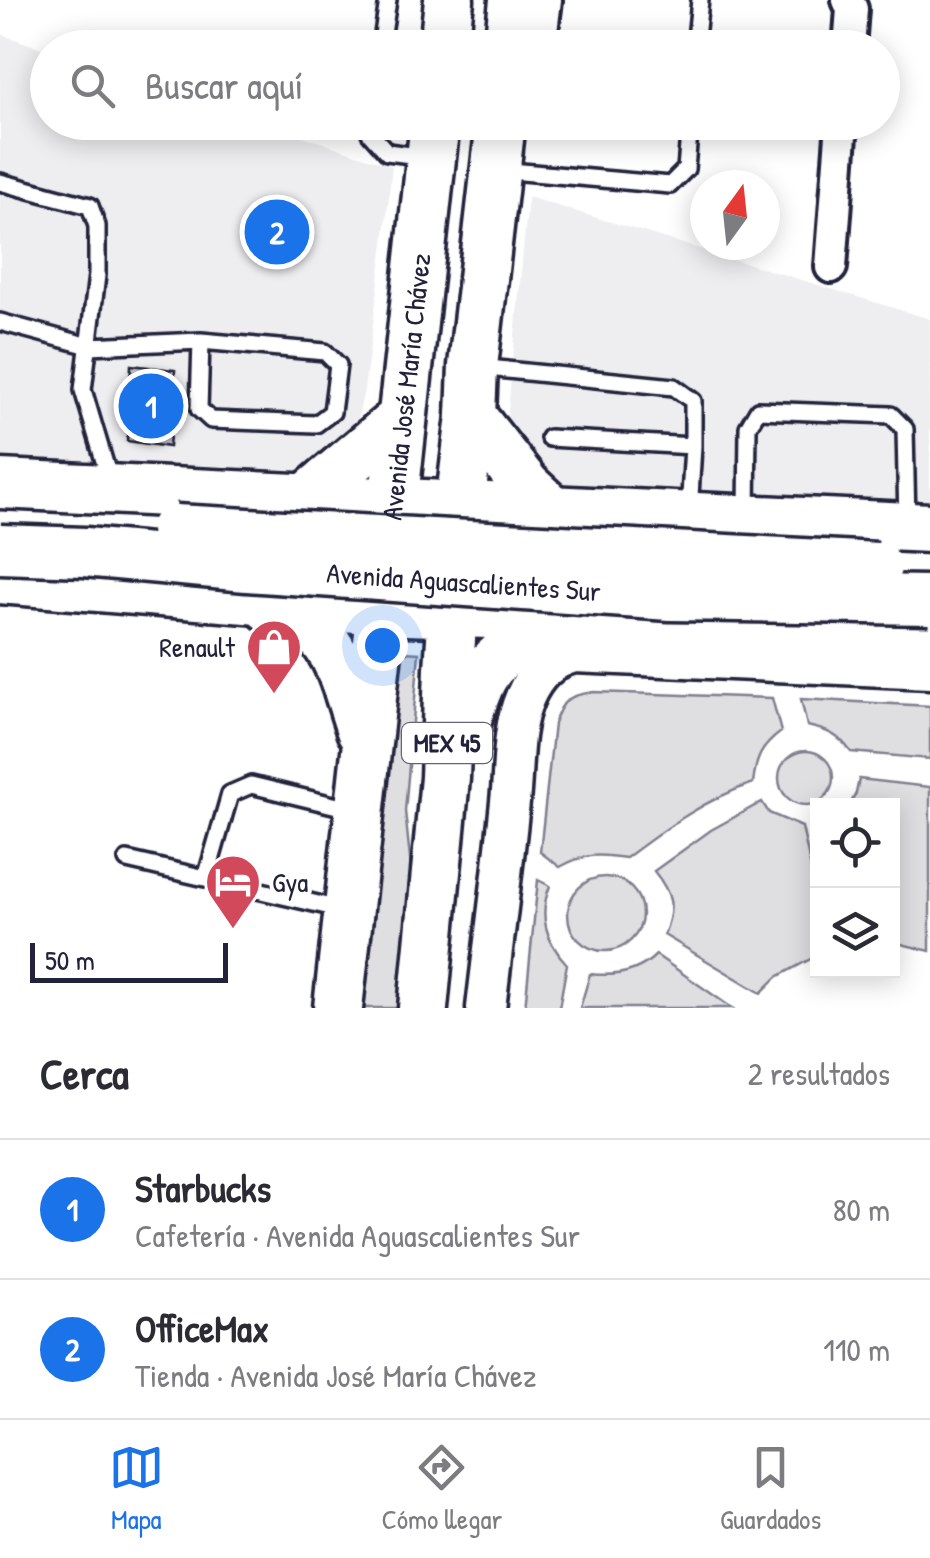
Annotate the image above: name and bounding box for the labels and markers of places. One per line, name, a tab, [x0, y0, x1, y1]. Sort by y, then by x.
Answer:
pin: 2	[244, 194, 310, 270]
pin: 1	[118, 368, 184, 444]
shop icon: Renault	[244, 617, 304, 696]
place label: Renault	[159, 628, 235, 666]
hotel icon: Gya	[203, 852, 263, 931]
place label: Gya	[272, 863, 308, 901]

